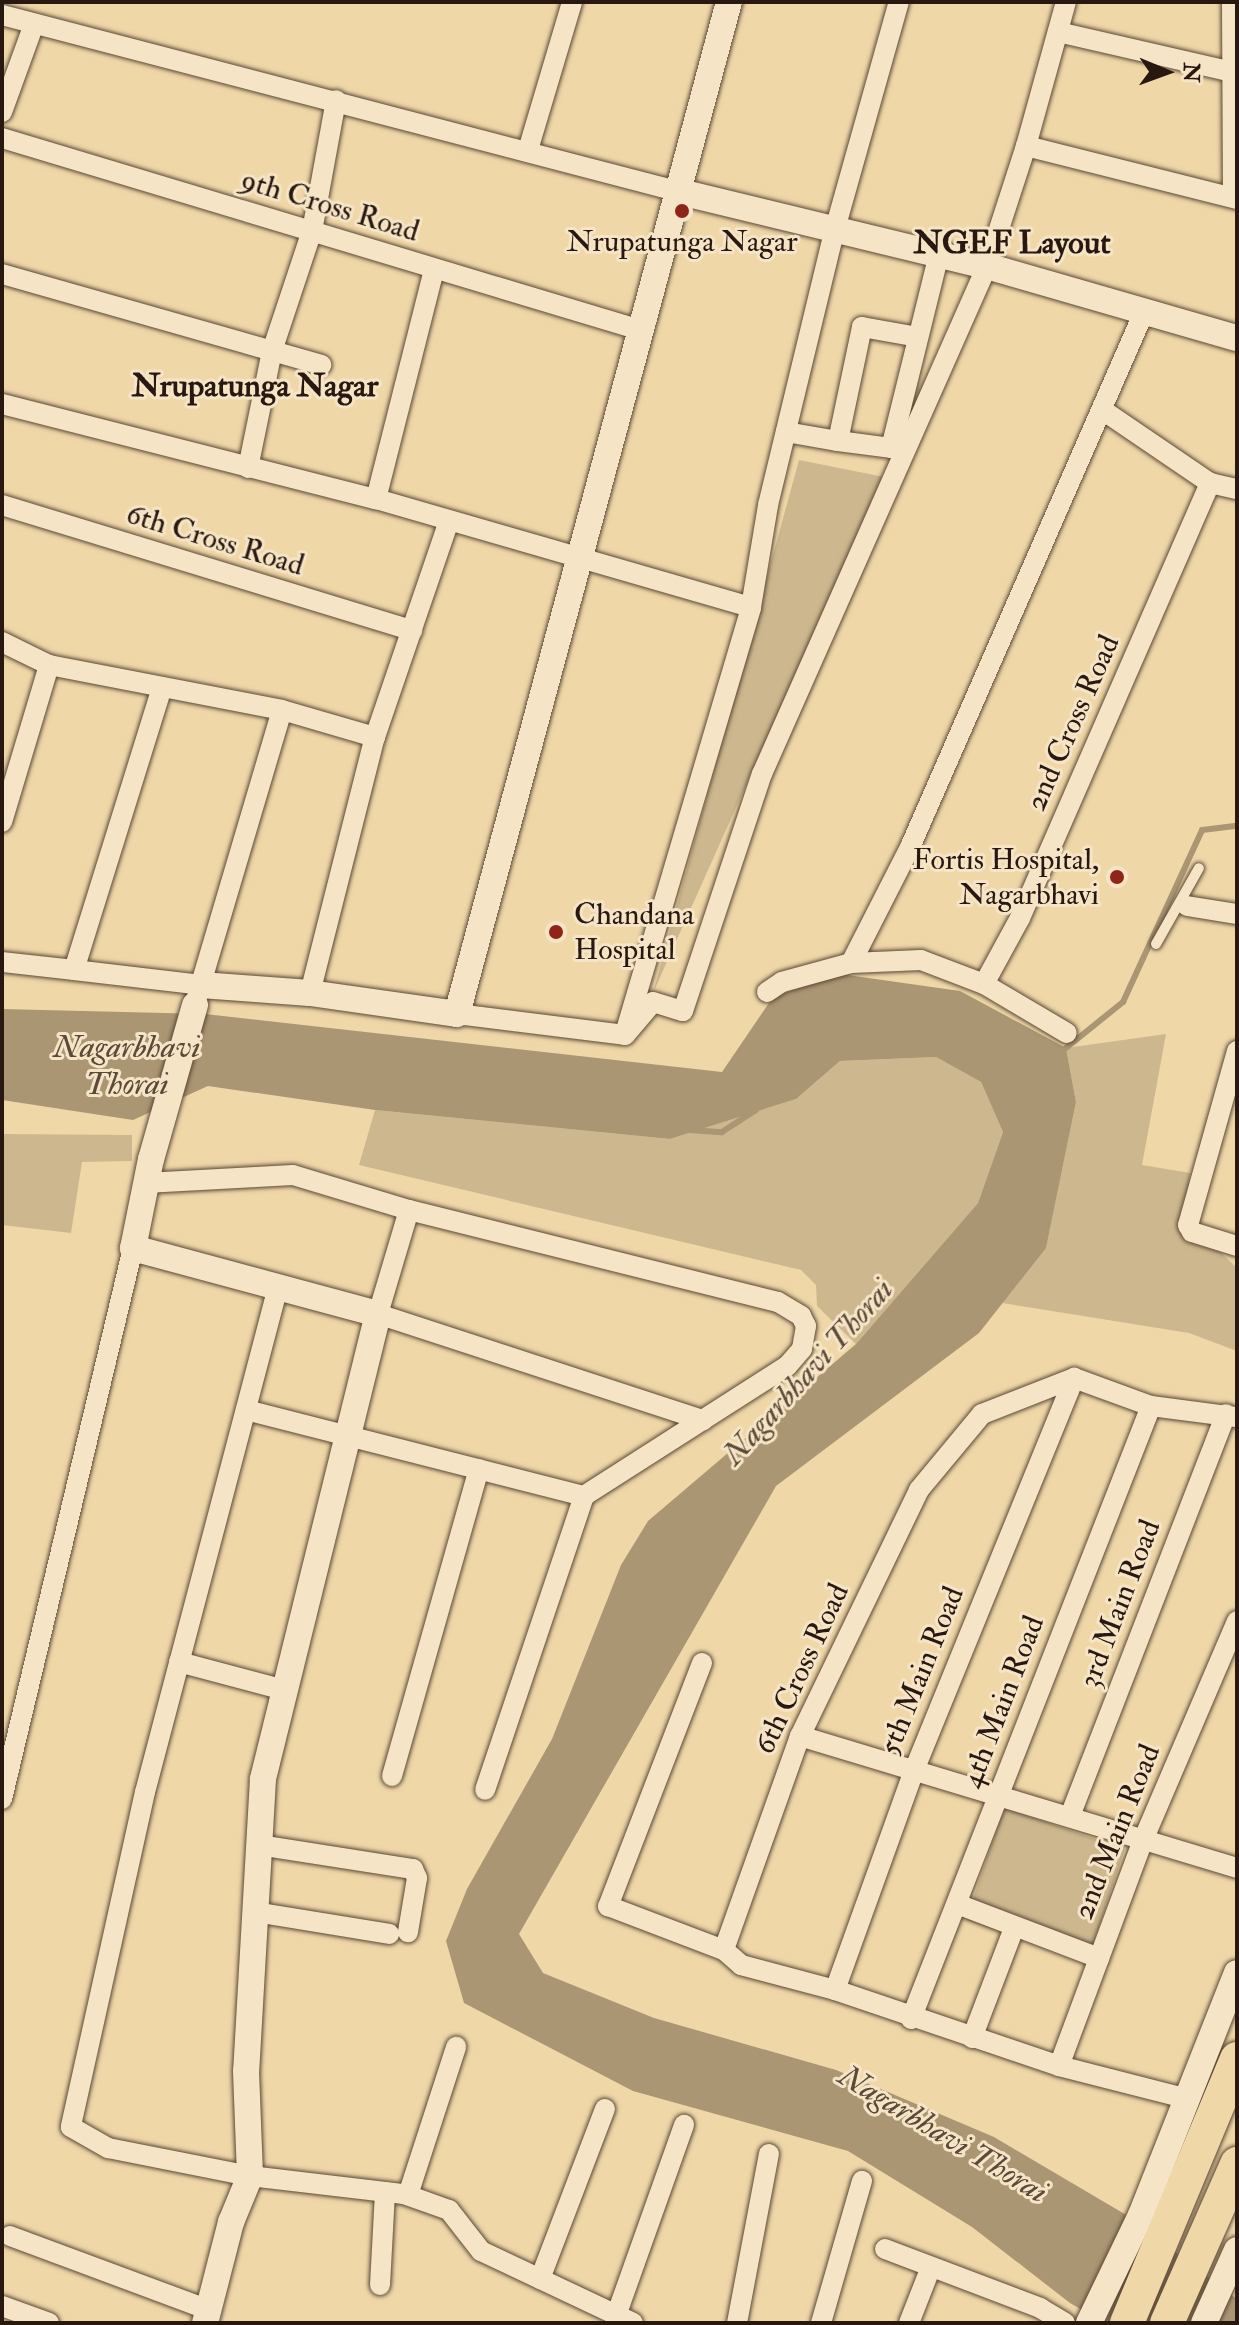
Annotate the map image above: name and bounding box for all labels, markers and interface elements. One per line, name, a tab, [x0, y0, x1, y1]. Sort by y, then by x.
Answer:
north arrow	[1127, 32, 1207, 112]
text: N	[1177, 62, 1205, 83]
street label: 9th Cross Road	[237, 162, 423, 250]
marker: Nrupatunga Nagar	[673, 202, 691, 220]
place label: Nrupatunga Nagar	[566, 224, 798, 260]
district label: NGEF Layout	[913, 224, 1111, 262]
district label: Nrupatunga Nagar	[132, 367, 378, 405]
street label: 6th Cross Road	[122, 496, 308, 584]
street label: 2nd Cross Road	[1018, 630, 1128, 816]
place label: Fortis Hospital, Nagarbhavi	[912, 842, 1099, 912]
marker: Fortis Hospital, Nagarbhavi	[1106, 866, 1128, 888]
place label: Chandana Hospital	[574, 897, 694, 968]
marker: Chandana Hospital	[545, 921, 567, 943]
water label: Nagarbhavi Thorai	[54, 1029, 200, 1104]
water label: Nagarbhavi Thorai	[714, 1271, 902, 1473]
street label: 3rd Main Road	[1071, 1515, 1169, 1693]
street label: 6th Cross Road	[747, 1578, 857, 1760]
street label: 5th Main Road	[872, 1581, 972, 1761]
street label: 4th Main Road	[954, 1611, 1052, 1793]
street label: 2nd Main Road	[1066, 1739, 1168, 1925]
water label: Nagarbhavi Thorai	[831, 2056, 1055, 2212]

